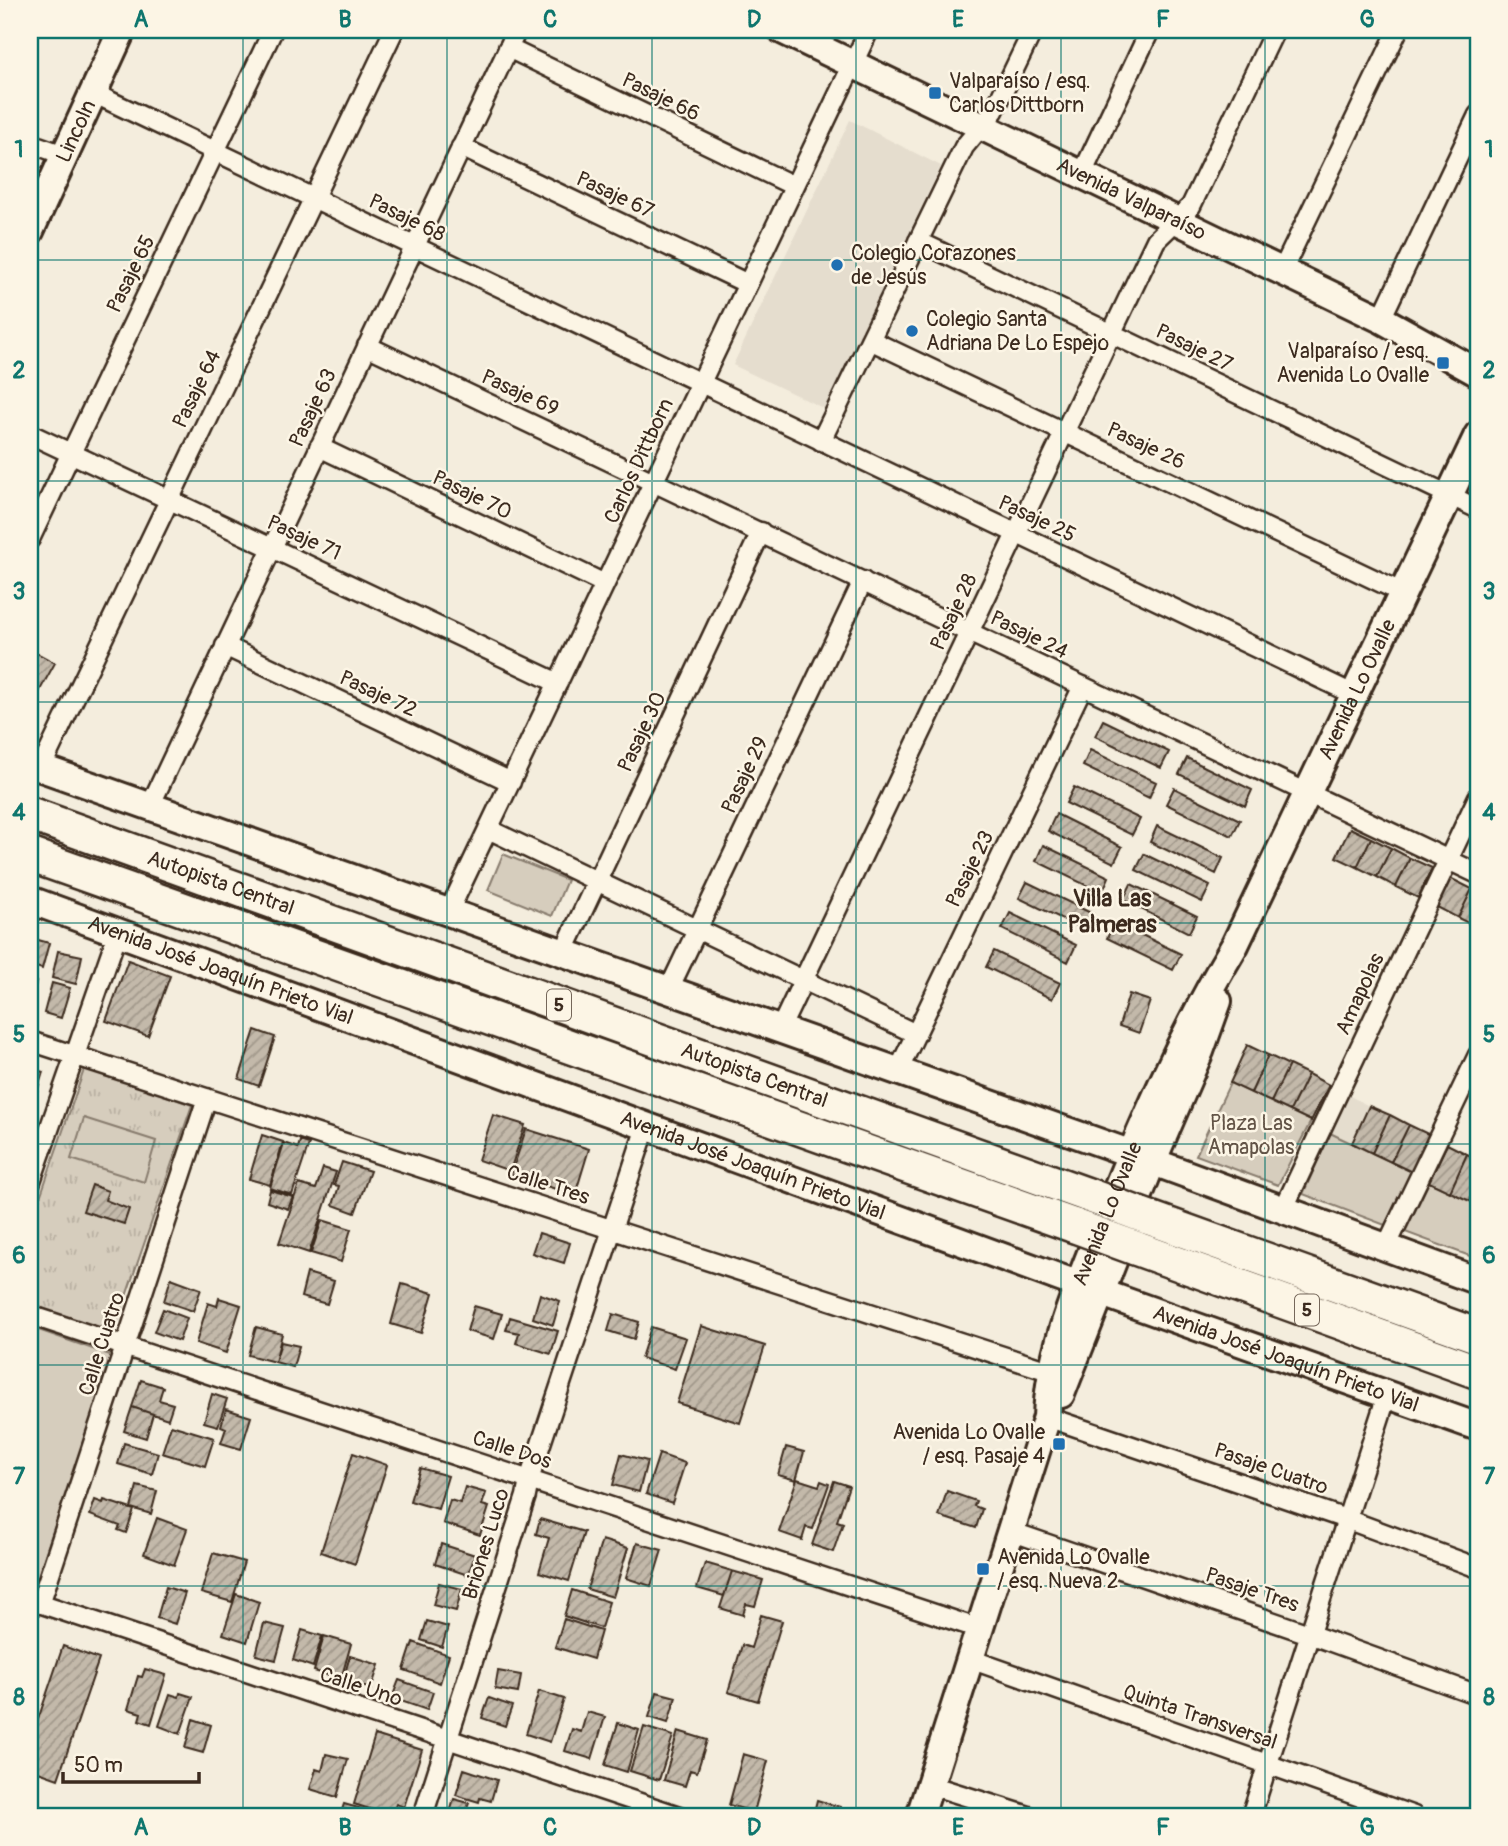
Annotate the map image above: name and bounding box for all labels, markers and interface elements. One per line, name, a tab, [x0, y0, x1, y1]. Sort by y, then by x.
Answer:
text: A	[134, 5, 149, 34]
text: B	[338, 5, 352, 34]
text: C	[543, 5, 557, 34]
text: D	[747, 5, 761, 34]
text: E	[952, 5, 964, 34]
text: F	[1156, 5, 1170, 34]
text: G	[1359, 5, 1375, 34]
street label: Pasaje 66	[617, 66, 705, 128]
place label: Valparaíso / esq. Carlos Dittborn	[949, 68, 1091, 119]
marker: Valparaíso / esq. Carlos Dittborn	[927, 85, 943, 101]
street label: Lincoln	[50, 95, 102, 167]
text: 1	[15, 135, 24, 164]
text: 1	[1485, 135, 1494, 164]
street label: Avenida Valparaíso	[1052, 151, 1211, 246]
street label: Pasaje 67	[572, 165, 658, 225]
street label: Pasaje 68	[364, 188, 450, 248]
street label: Pasaje 65	[101, 231, 161, 317]
place label: Colegio Corazones de Jesús	[851, 240, 1016, 291]
marker: Colegio Corazones de Jesús	[829, 257, 845, 273]
place label: Colegio Santa Adriana De Lo Espejo	[926, 306, 1109, 357]
street label: Pasaje 27	[1151, 318, 1237, 378]
marker: Colegio Santa Adriana De Lo Espejo	[904, 323, 920, 339]
place label: Valparaíso / esq. Avenida Lo Ovalle	[1276, 338, 1430, 389]
street label: Pasaje 64	[166, 345, 228, 433]
marker: Valparaíso / esq. Avenida Lo Ovalle	[1435, 355, 1451, 371]
text: 2	[13, 356, 26, 385]
text: 2	[1483, 356, 1496, 385]
street label: Pasaje 69	[477, 363, 563, 423]
street label: Pasaje 63	[283, 365, 343, 451]
street label: Carlos Dittborn	[598, 394, 680, 528]
street label: Pasaje 26	[1103, 416, 1189, 476]
street label: Pasaje 70	[428, 464, 516, 526]
street label: Pasaje 25	[994, 489, 1080, 549]
street label: Pasaje 71	[263, 509, 345, 567]
street label: Pasaje 28	[924, 569, 984, 655]
text: 3	[13, 577, 25, 606]
text: 3	[1483, 577, 1495, 606]
street label: Pasaje 24	[986, 605, 1072, 665]
street label: Avenida Lo Ovalle	[1312, 614, 1402, 764]
street label: Pasaje 72	[335, 664, 421, 724]
street label: Pasaje 30	[612, 688, 672, 776]
street label: Pasaje 29	[715, 732, 775, 818]
text: 4	[12, 798, 26, 827]
text: 4	[1482, 798, 1496, 827]
street label: Pasaje 23	[940, 826, 1000, 912]
street label: Autopista Central	[144, 844, 298, 922]
district label: Villa Las Palmeras	[1068, 884, 1157, 939]
street label: Avenida José Joaquín Prieto Vial	[84, 909, 357, 1031]
street label: Amapolas	[1329, 948, 1391, 1039]
road number: 5	[547, 990, 571, 1021]
text: 5	[13, 1020, 25, 1049]
text: 5	[1483, 1020, 1495, 1049]
street label: Autopista Central	[677, 1036, 832, 1114]
street label: Avenida José Joaquín Prieto Vial	[617, 1104, 889, 1226]
park label: Plaza Las Amapolas	[1208, 1110, 1295, 1161]
street label: Avenida Lo Ovalle	[1066, 1137, 1148, 1289]
street label: Calle Tres	[503, 1159, 593, 1211]
text: 6	[12, 1241, 26, 1270]
text: 6	[1482, 1241, 1496, 1270]
street label: Calle Cuatro	[73, 1289, 131, 1399]
road number: 5	[1295, 1294, 1319, 1326]
street label: Avenida José Joaquín Prieto Vial	[1149, 1299, 1423, 1418]
place label: Avenida Lo Ovalle / esq. Pasaje 4	[892, 1419, 1046, 1470]
street label: Calle Dos	[469, 1425, 555, 1476]
marker: Avenida Lo Ovalle / esq. Pasaje 4	[1051, 1436, 1067, 1452]
street label: Pasaje Cuatro	[1210, 1437, 1332, 1501]
text: 7	[13, 1462, 26, 1491]
text: 7	[1483, 1462, 1496, 1491]
street label: Briones Luco	[456, 1485, 516, 1603]
place label: Avenida Lo Ovalle / esq. Nueva 2	[997, 1544, 1150, 1595]
marker: Avenida Lo Ovalle / esq. Nueva 2	[975, 1561, 991, 1577]
street label: Pasaje Tres	[1202, 1561, 1303, 1619]
street label: Calle Uno	[316, 1661, 406, 1713]
street label: Quinta Transversal	[1119, 1678, 1281, 1756]
text: 8	[13, 1683, 25, 1712]
text: 8	[1483, 1683, 1495, 1712]
scale bar	[63, 1741, 200, 1785]
text: 50 m	[74, 1752, 123, 1779]
text: A	[134, 1813, 149, 1842]
text: B	[338, 1813, 352, 1842]
text: C	[543, 1813, 557, 1842]
text: D	[747, 1813, 761, 1842]
text: E	[952, 1813, 964, 1842]
text: F	[1156, 1813, 1170, 1842]
text: G	[1359, 1813, 1375, 1842]

